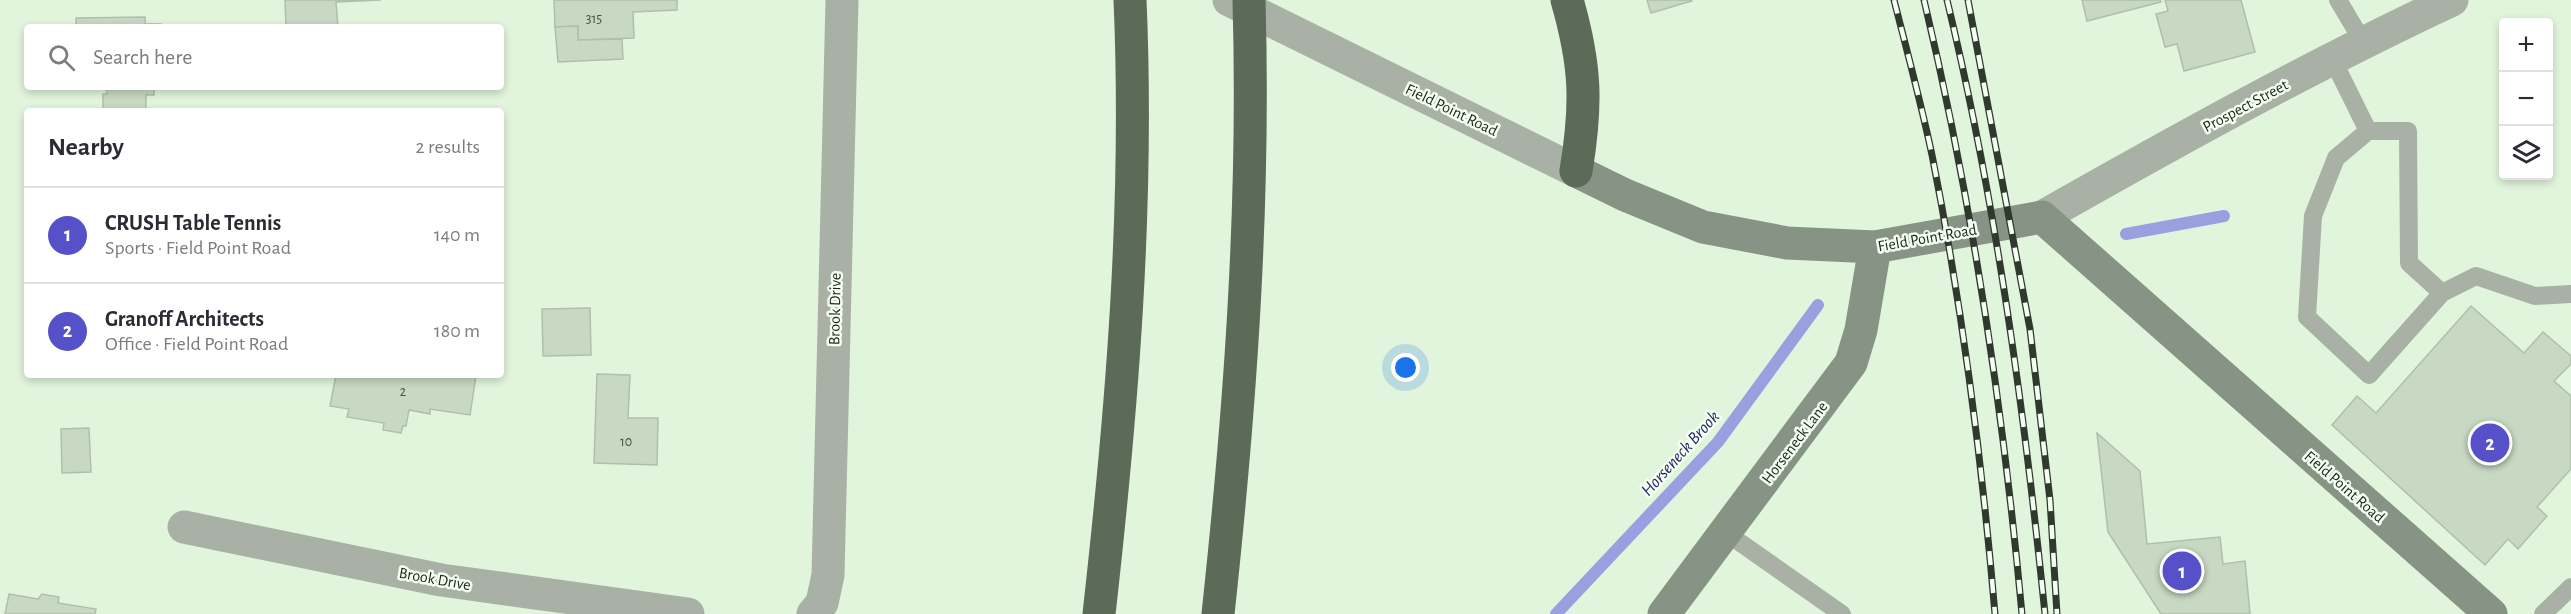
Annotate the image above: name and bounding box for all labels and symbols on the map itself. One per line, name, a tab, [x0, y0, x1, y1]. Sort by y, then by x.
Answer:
house number: 315	[586, 12, 602, 26]
street label: Prospect Street	[2200, 77, 2291, 135]
street label: Field Point Road	[1403, 81, 1500, 139]
street label: Field Point Road	[1876, 221, 1978, 255]
street label: Brook Drive	[826, 273, 844, 345]
your location	[1391, 353, 1420, 382]
house number: 2	[400, 385, 406, 399]
street label: Horseneck Lane	[1759, 399, 1831, 487]
water label: Horseneck Brook	[1638, 408, 1723, 500]
pin: 2	[2470, 420, 2510, 466]
house number: 10	[620, 435, 632, 449]
street label: Field Point Road	[2301, 448, 2387, 526]
pin: 1	[2162, 548, 2202, 594]
street label: Brook Drive	[398, 565, 472, 593]

